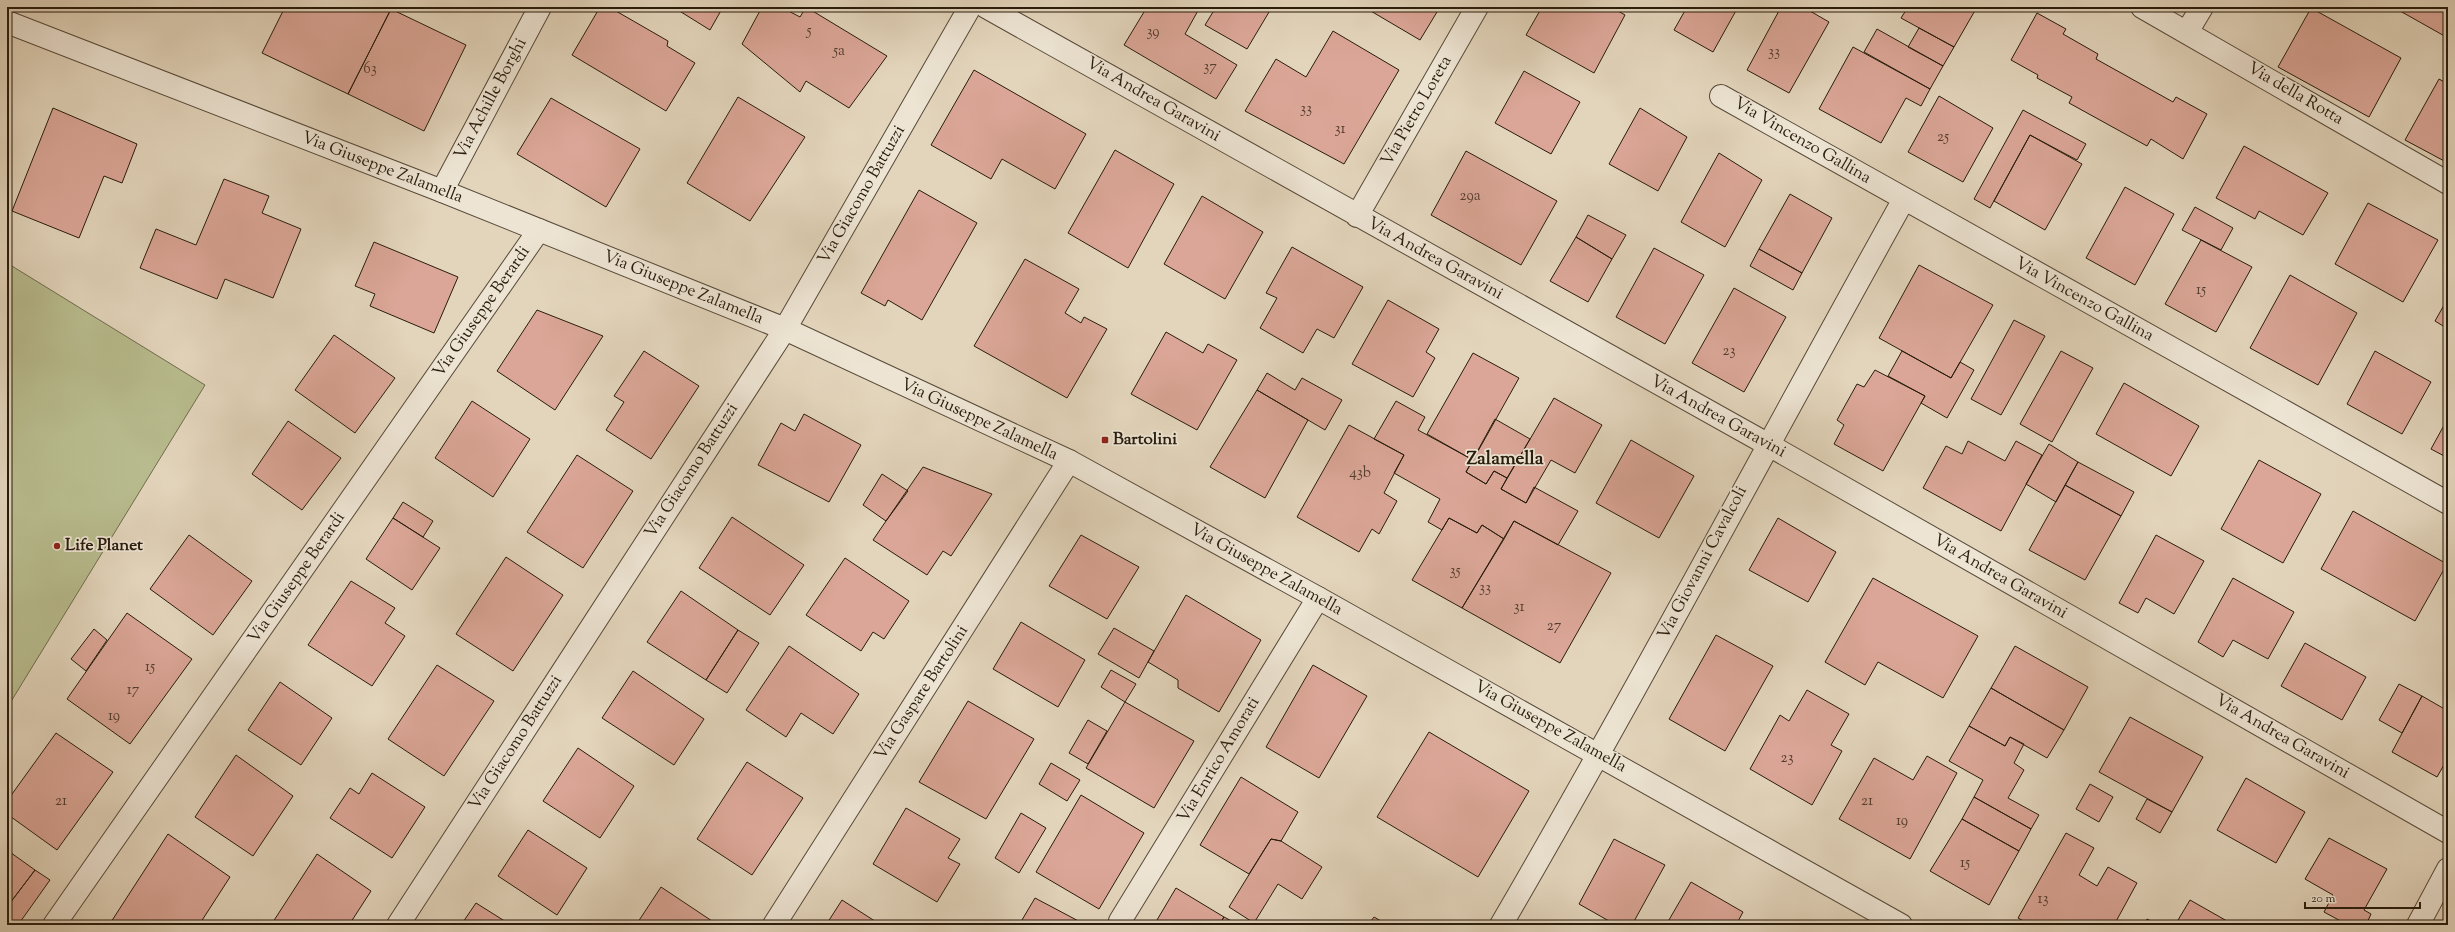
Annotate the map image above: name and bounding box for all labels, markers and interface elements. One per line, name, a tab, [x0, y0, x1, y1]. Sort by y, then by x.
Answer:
house number: 5	[805, 21, 812, 42]
house number: 39	[1146, 22, 1160, 43]
street label: Via Achille Borghi	[449, 34, 533, 164]
house number: 5a	[832, 41, 845, 62]
house number: 33	[1768, 42, 1780, 63]
street label: Via Pietro Loreta	[1376, 51, 1458, 170]
street label: Via Andrea Garavini	[1081, 52, 1225, 148]
house number: 37	[1203, 57, 1217, 78]
street label: Via della Rotta	[2242, 57, 2348, 131]
house number: 63	[363, 59, 377, 80]
street label: Via Vincenzo Gallina	[1729, 92, 1875, 190]
house number: 33	[1300, 99, 1312, 120]
house number: 31	[1334, 119, 1346, 140]
street label: Via Giacomo Battuzzi	[812, 121, 912, 269]
street label: Via Giuseppe Zalamella	[298, 126, 466, 210]
house number: 25	[1937, 127, 1949, 148]
house number: 29a	[1459, 186, 1481, 207]
street label: Via Andrea Garavini	[1363, 212, 1507, 306]
street label: Via Giuseppe Berardi	[428, 241, 537, 383]
street label: Via Giuseppe Zalamella	[599, 245, 767, 331]
street label: Via Vincenzo Gallina	[2010, 252, 2158, 348]
house number: 15	[2196, 280, 2206, 301]
house number: 23	[1722, 341, 1736, 362]
street label: Via Andrea Garavini	[1646, 370, 1790, 464]
street label: Via Giuseppe Zalamella	[896, 373, 1062, 467]
street label: Via Giacomo Battuzzi	[639, 399, 745, 543]
place label: Bartolini	[1113, 428, 1177, 452]
marker: Bartolini	[1100, 435, 1110, 445]
district label: Zalamella	[1466, 446, 1544, 473]
house number: 43b	[1349, 463, 1371, 484]
street label: Via Giovanni Cavalcoli	[1652, 482, 1754, 644]
street label: Via Giuseppe Berardi	[243, 507, 352, 649]
street label: Via Giuseppe Zalamella	[1185, 518, 1347, 622]
street label: Via Andrea Garavini	[1928, 529, 2072, 625]
place label: Life Planet	[65, 534, 143, 558]
marker: Life Planet	[52, 541, 62, 551]
house number: 35	[1449, 561, 1461, 582]
house number: 33	[1479, 578, 1491, 599]
house number: 31	[1513, 597, 1525, 618]
house number: 27	[1547, 616, 1562, 637]
street label: Via Gaspare Bartolini	[869, 621, 975, 765]
house number: 15	[145, 657, 155, 678]
street label: Via Giacomo Battuzzi	[463, 671, 569, 815]
street label: Via Giuseppe Zalamella	[1469, 675, 1631, 779]
house number: 17	[127, 680, 140, 701]
street label: Via Andrea Garavini	[2210, 689, 2354, 785]
street label: Via Enrico Amorati	[1172, 693, 1266, 827]
house number: 19	[108, 706, 120, 727]
house number: 23	[1780, 748, 1794, 769]
house number: 21	[55, 791, 67, 812]
house number: 21	[1861, 791, 1873, 812]
house number: 19	[1896, 811, 1908, 832]
house number: 15	[1960, 853, 1970, 874]
scale bar	[2305, 884, 2420, 910]
house number: 13	[2037, 889, 2049, 910]
text: 20 m	[2311, 890, 2336, 908]

